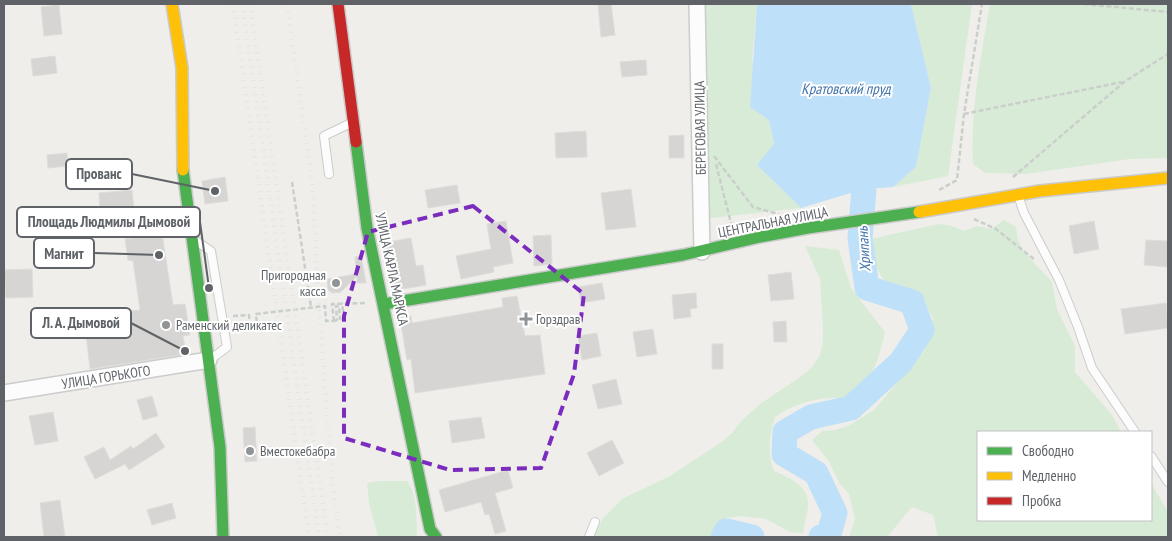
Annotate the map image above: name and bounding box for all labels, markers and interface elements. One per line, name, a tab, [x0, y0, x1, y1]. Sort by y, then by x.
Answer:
water label: Кратовский пруд	[801, 79, 892, 98]
street label: БЕРЕГОВАЯ УЛИЦА	[690, 80, 710, 175]
callout: Прованс	[66, 159, 132, 189]
text: Прованс	[76, 164, 123, 183]
street label: ЦЕНТРАЛЬНАЯ УЛИЦА	[717, 202, 830, 241]
callout: Площадь Людмилы Дымовой	[17, 207, 200, 237]
street label: УЛИЦА КАРЛА МАРКСА	[371, 211, 413, 327]
text: Площадь Людмилы Дымовой	[28, 212, 191, 231]
water label: Хрипань	[852, 224, 875, 272]
callout: Магнит	[34, 238, 94, 268]
text: Магнит	[44, 244, 85, 263]
place label: Пригородная касса	[261, 266, 326, 300]
marker: Пригородная касса	[330, 277, 342, 289]
callout: Л. А. Дымовой	[31, 308, 131, 338]
place label: Горздрав	[536, 310, 581, 328]
text: Л. А. Дымовой	[41, 313, 120, 332]
marker: Горздрав	[520, 313, 532, 325]
place label: Раменский деликатес	[176, 316, 282, 334]
marker: Раменский деликатес	[160, 319, 172, 331]
street label: УЛИЦА ГОРЬКОГО	[60, 361, 152, 393]
legend	[977, 431, 1152, 521]
text: Свободно	[1022, 441, 1074, 460]
place label: Вместокебабра	[260, 442, 335, 460]
marker: Вместокебабра	[244, 445, 256, 457]
text: Медленно	[1022, 466, 1076, 485]
text: Пробка	[1022, 491, 1061, 510]

